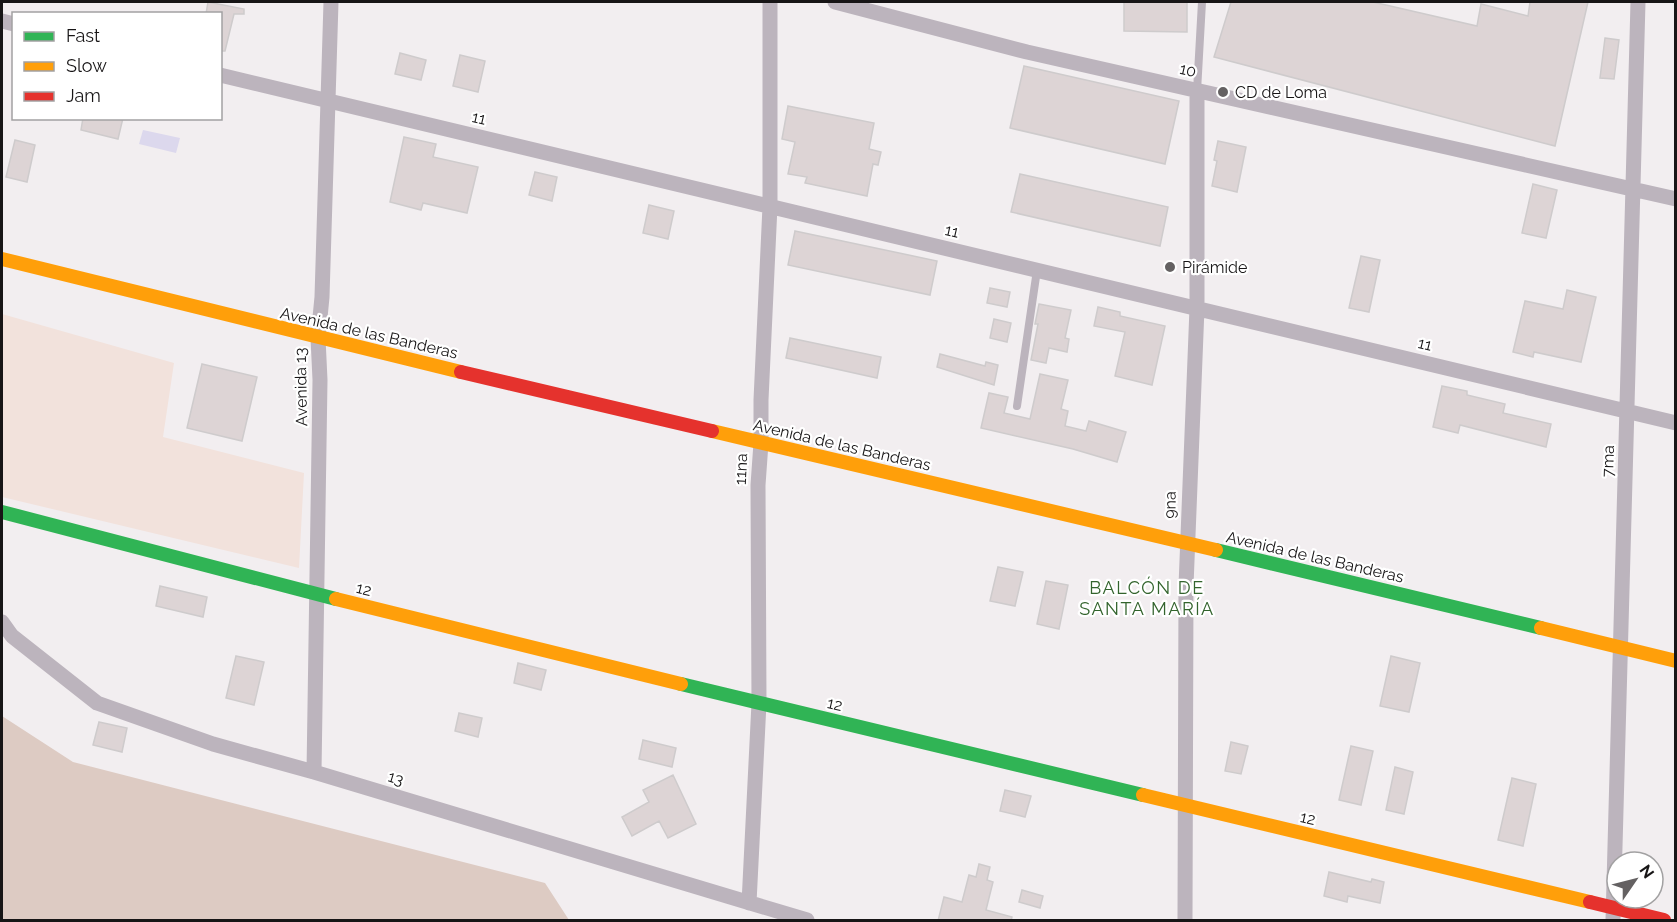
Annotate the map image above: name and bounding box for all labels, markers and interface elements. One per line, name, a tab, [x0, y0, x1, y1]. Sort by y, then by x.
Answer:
legend	[12, 12, 222, 120]
text: Fast	[66, 25, 100, 46]
text: Slow	[66, 55, 107, 76]
street label: 10	[1178, 59, 1198, 81]
place label: CD de Loma	[1235, 83, 1327, 102]
text: Jam	[66, 85, 101, 106]
marker: CD de Loma	[1216, 85, 1230, 99]
street label: 11	[470, 107, 488, 129]
street label: 11	[943, 220, 961, 242]
place label: Pirámide	[1182, 258, 1247, 277]
marker: Pirámide	[1163, 260, 1177, 274]
street label: Avenida de las Banderas	[278, 303, 460, 363]
street label: 11	[1416, 333, 1434, 355]
street label: Avenida 13	[291, 347, 311, 427]
street label: Avenida de las Banderas	[751, 415, 933, 475]
street label: 7ma	[1598, 445, 1618, 477]
street label: 11na	[731, 453, 751, 485]
street label: 9na	[1160, 491, 1180, 519]
street label: Avenida de las Banderas	[1224, 527, 1406, 587]
district label: BALCÓN DE SANTA MARÍA	[1079, 576, 1215, 619]
street label: 12	[354, 578, 374, 600]
street label: 12	[825, 693, 845, 715]
street label: 13	[386, 767, 406, 789]
street label: 12	[1298, 807, 1318, 829]
north arrow	[1605, 850, 1665, 910]
text: N	[1636, 861, 1658, 882]

